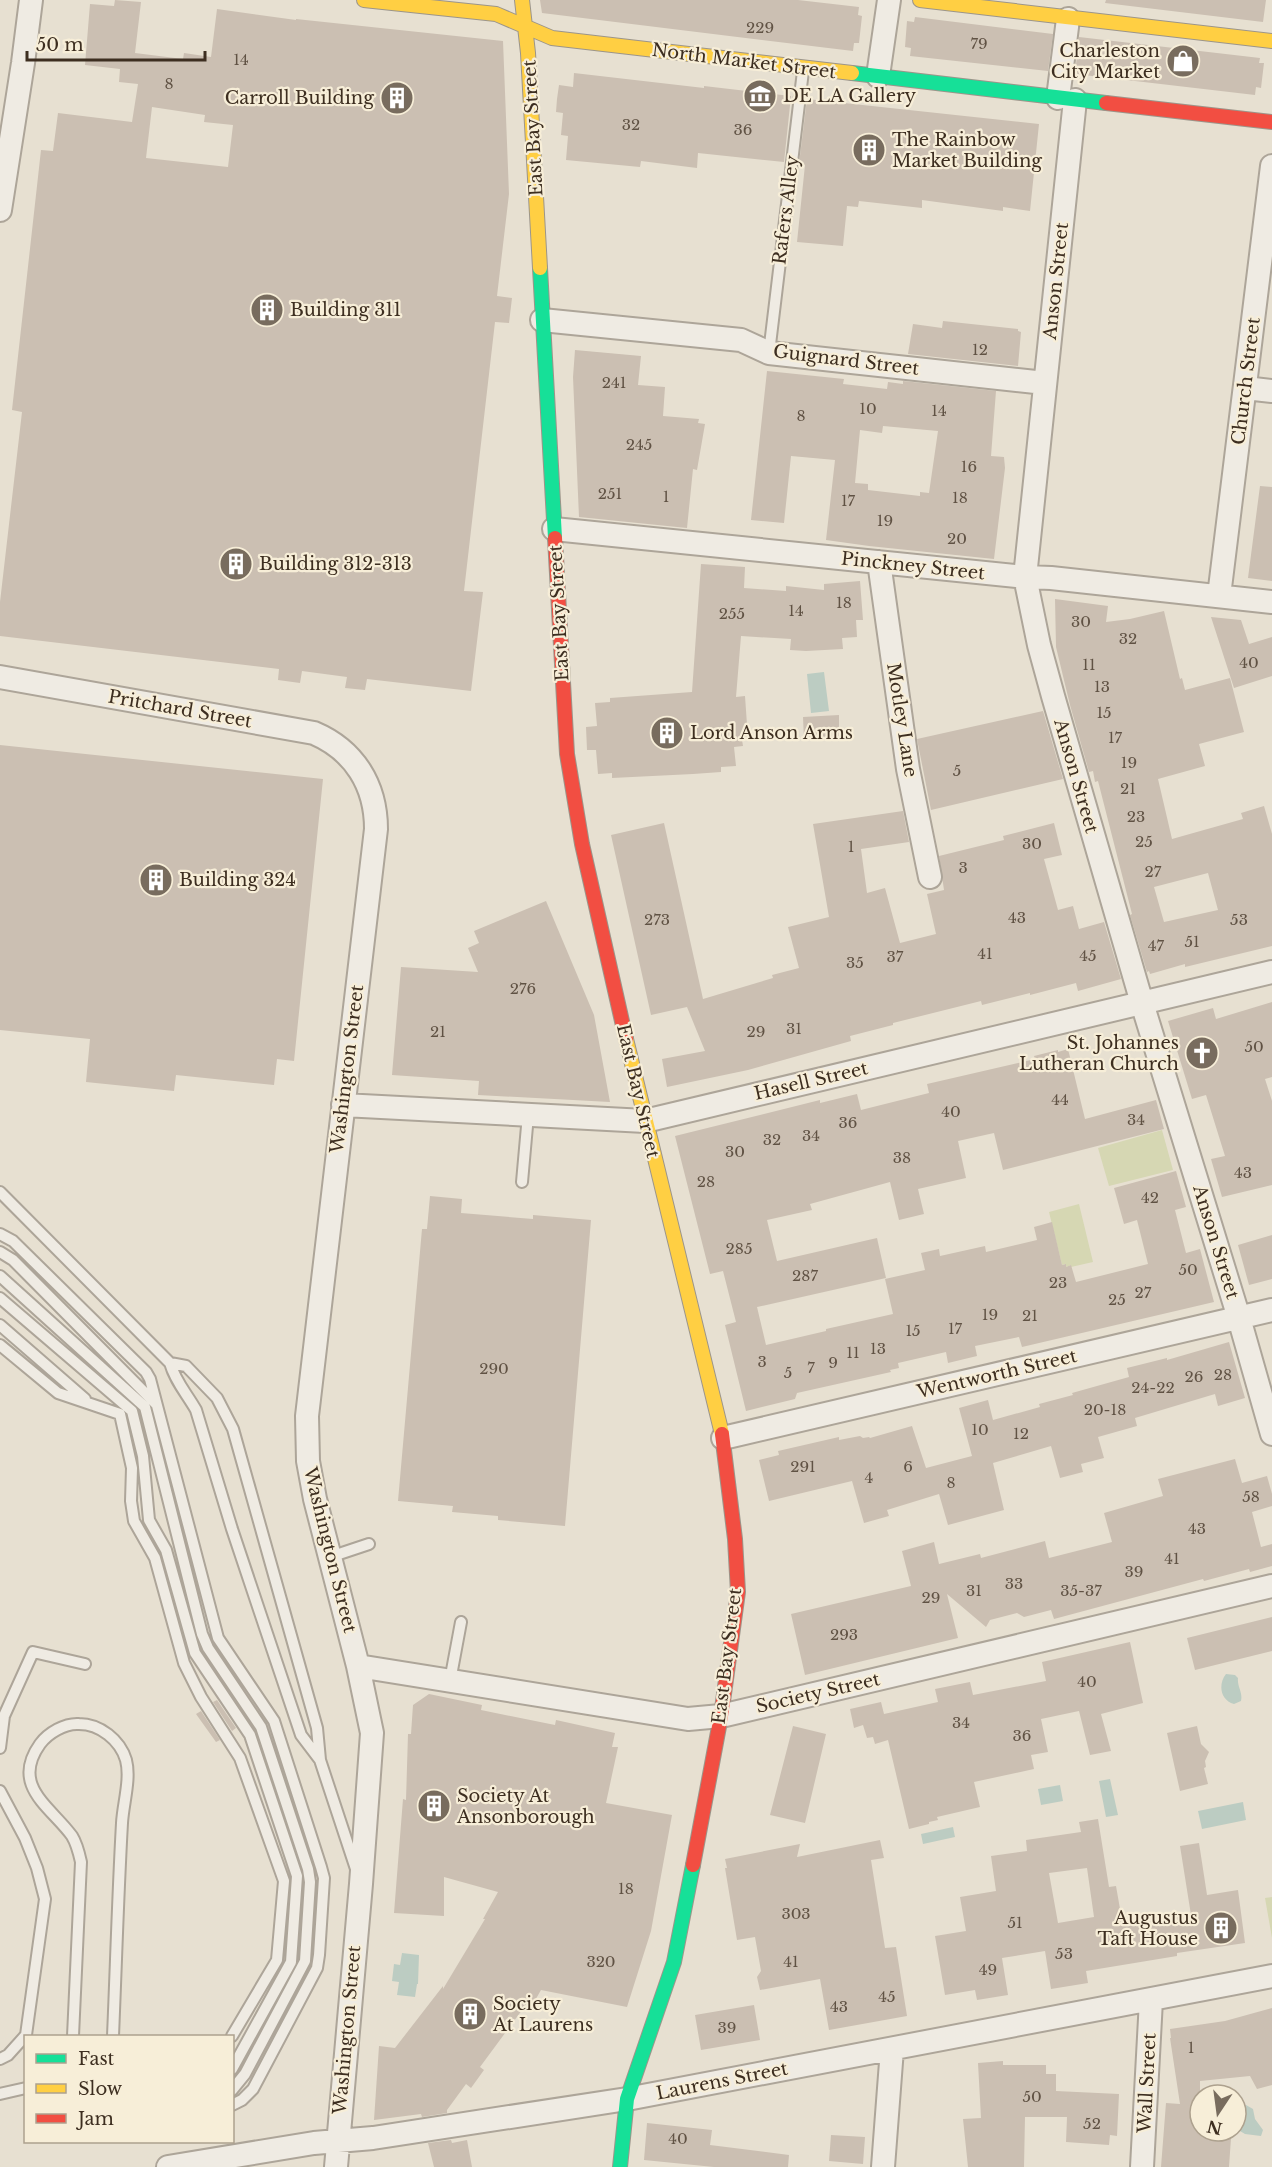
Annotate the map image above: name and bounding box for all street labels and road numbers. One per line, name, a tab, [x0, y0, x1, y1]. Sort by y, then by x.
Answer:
street label: North Market Street	[651, 39, 838, 83]
street label: East Bay Street	[518, 59, 548, 197]
street label: Rafers Alley	[768, 154, 804, 266]
street label: Anson Street	[1039, 221, 1073, 342]
street label: Church Street	[1227, 316, 1265, 446]
street label: Guignard Street	[772, 340, 920, 380]
street label: East Bay Street	[544, 544, 574, 682]
street label: Pinckney Street	[840, 548, 986, 585]
street label: Motley Lane	[882, 661, 922, 779]
street label: Pritchard Street	[106, 686, 254, 733]
street label: Anson Street	[1049, 715, 1103, 836]
street label: Washington Street	[326, 983, 368, 1156]
street label: East Bay Street	[612, 1022, 664, 1160]
street label: Hasell Street	[752, 1057, 870, 1105]
street label: Anson Street	[1188, 1181, 1244, 1302]
street label: Wentworth Street	[914, 1345, 1079, 1403]
street label: Washington Street	[299, 1464, 361, 1635]
street label: East Bay Street	[708, 1587, 746, 1725]
street label: Society Street	[754, 1668, 882, 1718]
street label: Washington Street	[329, 1944, 365, 2116]
street label: Wall Street	[1133, 2032, 1161, 2135]
street label: Laurens Street	[654, 2057, 790, 2105]

